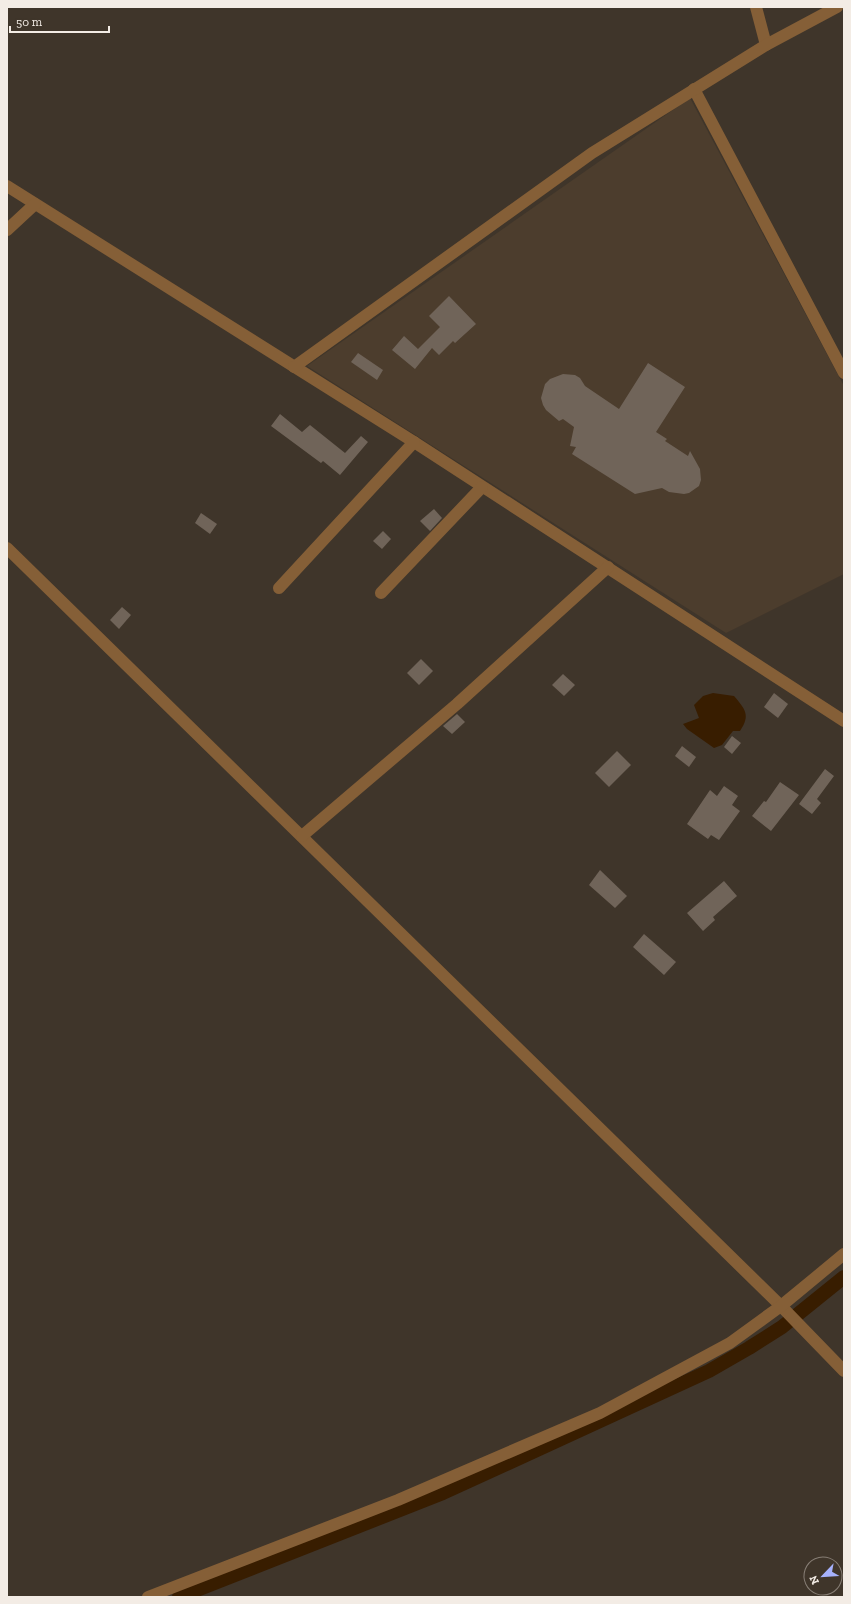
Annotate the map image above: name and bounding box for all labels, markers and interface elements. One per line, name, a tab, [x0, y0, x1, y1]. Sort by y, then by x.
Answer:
scale bar	[10, 8, 109, 34]
text: 50 m	[16, 15, 43, 29]
north arrow	[803, 1556, 843, 1596]
text: N	[806, 1573, 822, 1587]

